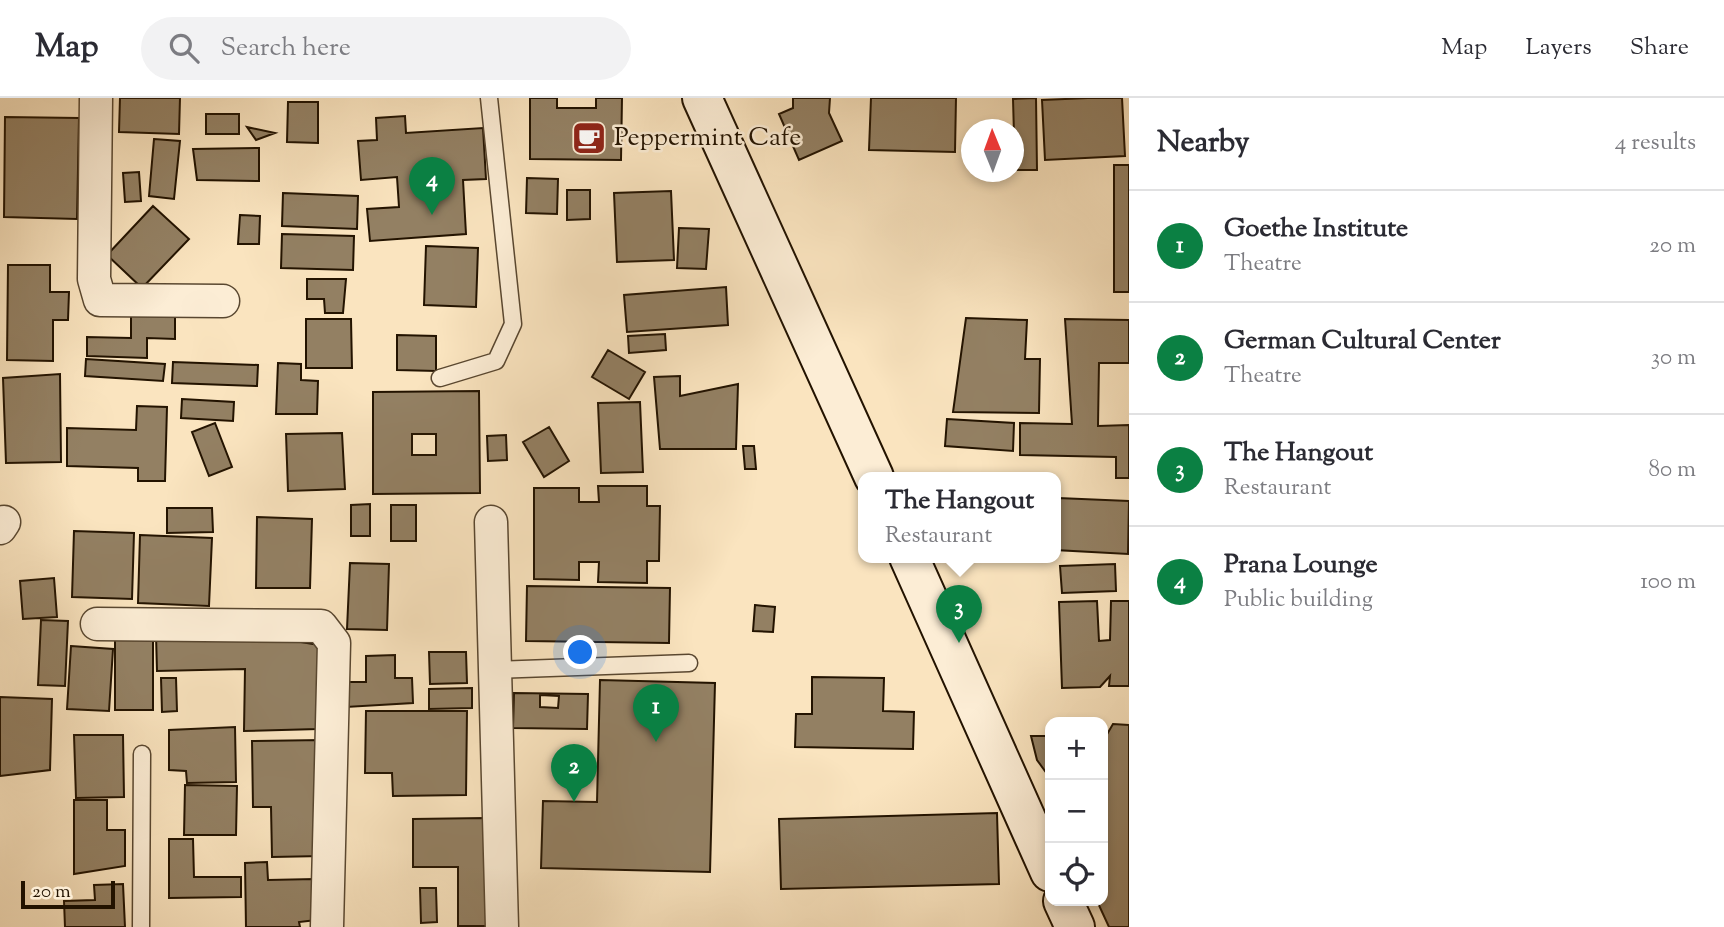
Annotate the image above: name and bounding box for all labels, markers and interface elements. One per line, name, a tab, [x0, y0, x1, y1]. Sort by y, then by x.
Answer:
search box	[141, 17, 631, 80]
text: Map	[35, 24, 99, 72]
icon: search	[165, 29, 203, 67]
text: Search here	[221, 30, 351, 67]
text: Map	[1441, 31, 1487, 65]
text: Layers	[1525, 31, 1592, 65]
text: Share	[1630, 31, 1689, 65]
cafe icon: Peppermint Cafe	[570, 119, 608, 157]
north arrow	[961, 119, 1024, 182]
place label: Peppermint Cafe	[614, 120, 801, 157]
text: Nearby	[1157, 122, 1249, 165]
text: 4 results	[1615, 127, 1696, 160]
pin: 4	[409, 157, 455, 215]
text: Goethe Institute	[1224, 211, 1408, 248]
text: 1	[1176, 230, 1184, 263]
text: 20 m	[1649, 230, 1696, 263]
text: Theatre	[1224, 248, 1302, 281]
text: German Cultural Center	[1224, 323, 1501, 360]
text: 2	[1175, 342, 1185, 375]
text: 30 m	[1651, 342, 1696, 375]
text: Theatre	[1224, 360, 1302, 393]
text: The Hangout	[1224, 435, 1373, 472]
text: 3	[1175, 454, 1185, 487]
text: 80 m	[1648, 454, 1696, 487]
popup	[858, 472, 1061, 563]
text: Restaurant	[1224, 472, 1331, 505]
text: The Hangout	[885, 483, 1034, 520]
text: Restaurant	[885, 520, 992, 553]
text: Prana Lounge	[1224, 547, 1378, 584]
text: 4	[1174, 566, 1186, 599]
text: 100 m	[1640, 566, 1696, 599]
text: Public building	[1224, 584, 1373, 617]
pin: 3	[936, 585, 982, 643]
your location	[563, 635, 597, 669]
pin: 1	[633, 684, 679, 742]
map controls	[1045, 717, 1108, 906]
button: +	[1045, 717, 1108, 780]
pin: 2	[551, 744, 597, 802]
button: −	[1045, 780, 1108, 843]
button: locate	[1045, 843, 1108, 906]
scale bar	[21, 878, 116, 910]
text: 20 m	[32, 879, 71, 906]

